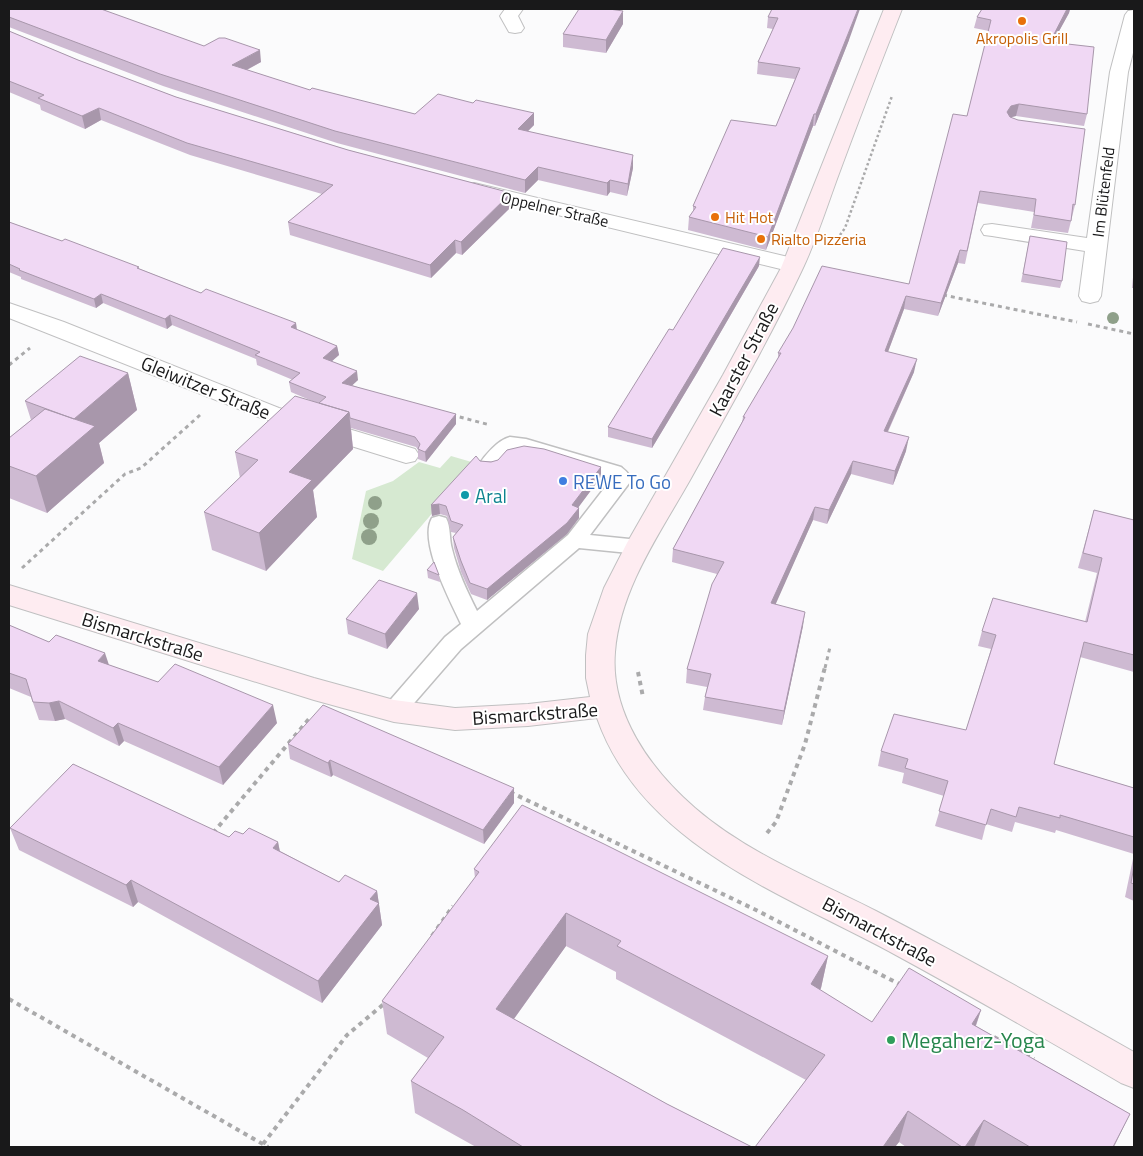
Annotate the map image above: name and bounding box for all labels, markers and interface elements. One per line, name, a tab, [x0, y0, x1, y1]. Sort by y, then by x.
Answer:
marker: Akropolis Grill	[1016, 15, 1028, 27]
place label: Akropolis Grill	[976, 26, 1068, 50]
street label: Im Blütenfeld	[1086, 146, 1120, 238]
street label: Oppelner Straße	[499, 185, 611, 233]
place label: Hit Hot	[725, 205, 774, 229]
marker: Hit Hot	[709, 211, 721, 223]
place label: Rialto Pizzeria	[771, 227, 866, 251]
marker: Rialto Pizzeria	[755, 233, 767, 245]
street label: Kaarster Straße	[701, 297, 785, 421]
street label: Gleiwitzer Straße	[137, 348, 275, 426]
place label: REWE To Go	[573, 467, 671, 496]
marker: REWE To Go	[557, 475, 569, 487]
place label: Aral	[475, 481, 507, 510]
marker: Aral	[459, 489, 471, 501]
street label: Bismarckstraße	[79, 604, 207, 668]
street label: Bismarckstraße	[471, 694, 599, 732]
street label: Bismarckstraße	[818, 889, 942, 973]
place label: Megaherz-Yoga	[901, 1023, 1045, 1057]
marker: Megaherz-Yoga	[885, 1034, 897, 1046]

